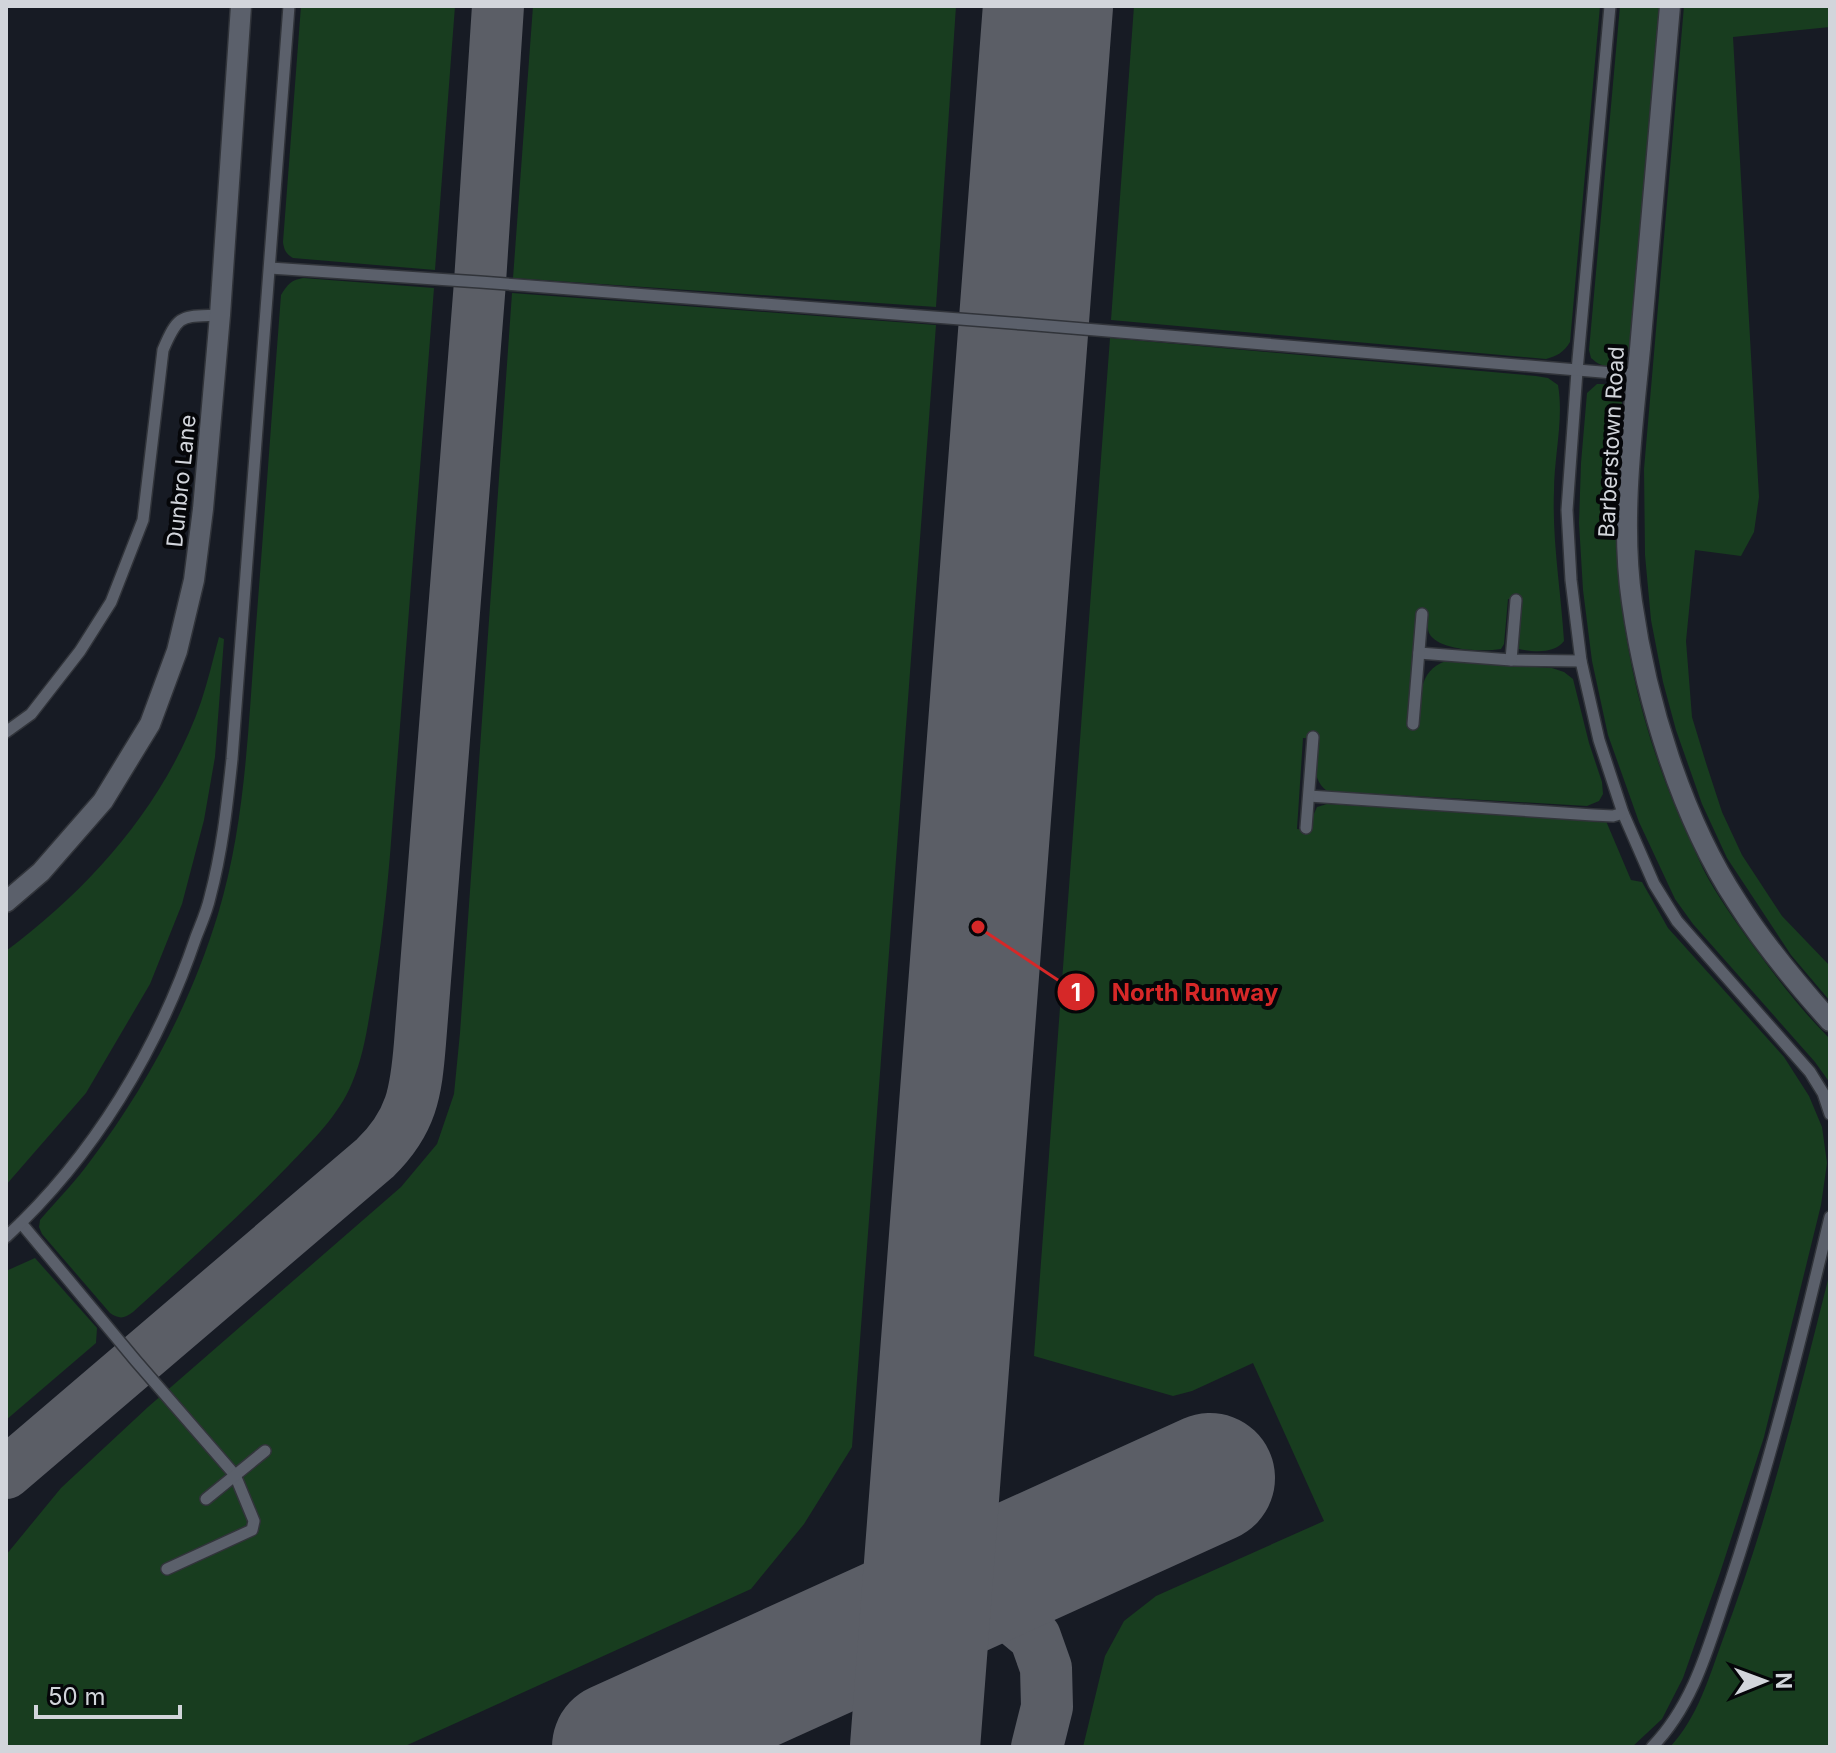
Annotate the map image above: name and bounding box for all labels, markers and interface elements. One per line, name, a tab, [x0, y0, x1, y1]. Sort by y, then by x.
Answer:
street label: Barberstown Road	[1593, 346, 1629, 538]
street label: Dunbro Lane	[161, 413, 201, 549]
callout: North Runway	[1056, 968, 1294, 1016]
text: 1	[1071, 978, 1081, 1007]
text: North Runway	[1112, 978, 1279, 1007]
north arrow	[1724, 1641, 1804, 1721]
scale bar	[36, 1669, 180, 1719]
text: N	[1771, 1672, 1797, 1689]
text: 50 m	[48, 1682, 106, 1711]

